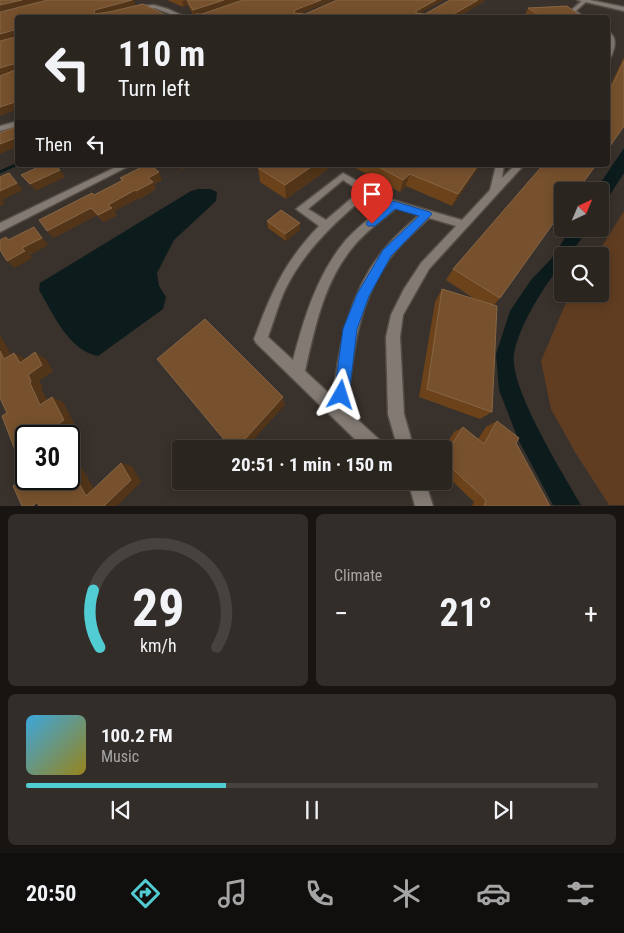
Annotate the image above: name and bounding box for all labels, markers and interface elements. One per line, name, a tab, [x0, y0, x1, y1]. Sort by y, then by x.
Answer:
text: 110 m	[118, 34, 205, 75]
icon: left	[35, 35, 100, 100]
text: Turn left	[118, 76, 190, 101]
icon: left	[82, 130, 110, 158]
text: Then	[35, 133, 72, 156]
pin	[351, 173, 393, 224]
icon: arrive	[358, 180, 386, 208]
north arrow	[554, 182, 609, 238]
map controls	[554, 182, 609, 302]
button: search	[554, 247, 609, 302]
position arrow	[314, 368, 366, 420]
speed limit sign: 30	[15, 425, 80, 490]
text: 20:51 · 1 min · 150 m	[231, 453, 393, 476]
text: Climate	[334, 566, 382, 585]
text: 29	[132, 578, 184, 639]
text: 21°	[439, 591, 493, 635]
text: −	[334, 597, 348, 630]
text: +	[584, 597, 598, 630]
text: km/h	[140, 635, 176, 656]
text: 100.2 FM	[101, 724, 173, 747]
text: Music	[101, 747, 139, 766]
icon: previous	[107, 796, 135, 824]
icon: pause	[298, 796, 326, 824]
icon: next	[489, 796, 517, 824]
icon: directions	[128, 876, 163, 911]
icon: music	[215, 876, 250, 911]
icon: phone	[302, 876, 337, 911]
icon: climate	[389, 876, 424, 911]
icon: car	[476, 876, 511, 911]
icon: filters	[563, 876, 598, 911]
text: 20:50	[26, 881, 76, 906]

